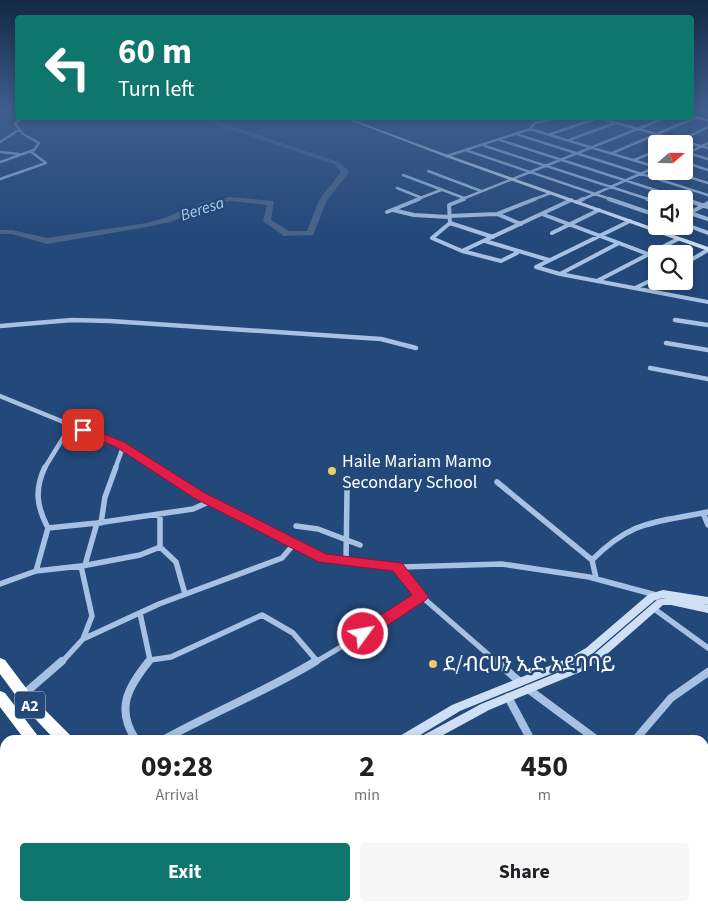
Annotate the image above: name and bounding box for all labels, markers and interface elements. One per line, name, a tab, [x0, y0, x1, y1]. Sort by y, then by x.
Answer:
text: 60 m	[118, 27, 192, 77]
icon: left	[35, 35, 100, 100]
text: Turn left	[118, 73, 194, 105]
north arrow	[648, 135, 692, 180]
map controls	[648, 135, 693, 290]
button: sound	[648, 190, 693, 235]
water label: Beresa	[178, 191, 227, 226]
button: search	[648, 245, 693, 290]
pin	[62, 409, 104, 451]
icon: arrive	[69, 416, 97, 444]
place label: Haile Mariam Mamo Secondary School	[342, 449, 492, 495]
marker: Haile Mariam Mamo Secondary School	[326, 465, 338, 477]
position arrow	[336, 607, 388, 659]
place label: ደ/ብርሀን ኢድ አደባባይ	[443, 649, 616, 679]
marker: ደ/ብርሀን ኢድ አደባባይ	[427, 658, 439, 670]
road number: A2	[15, 692, 45, 718]
text: 09:28	[141, 745, 213, 788]
text: 2	[359, 745, 375, 788]
text: 450	[521, 745, 568, 788]
text: Arrival	[155, 784, 198, 806]
text: min	[354, 784, 380, 806]
text: m	[538, 784, 551, 806]
button: Exit	[20, 843, 350, 901]
button: Share	[360, 843, 689, 901]

